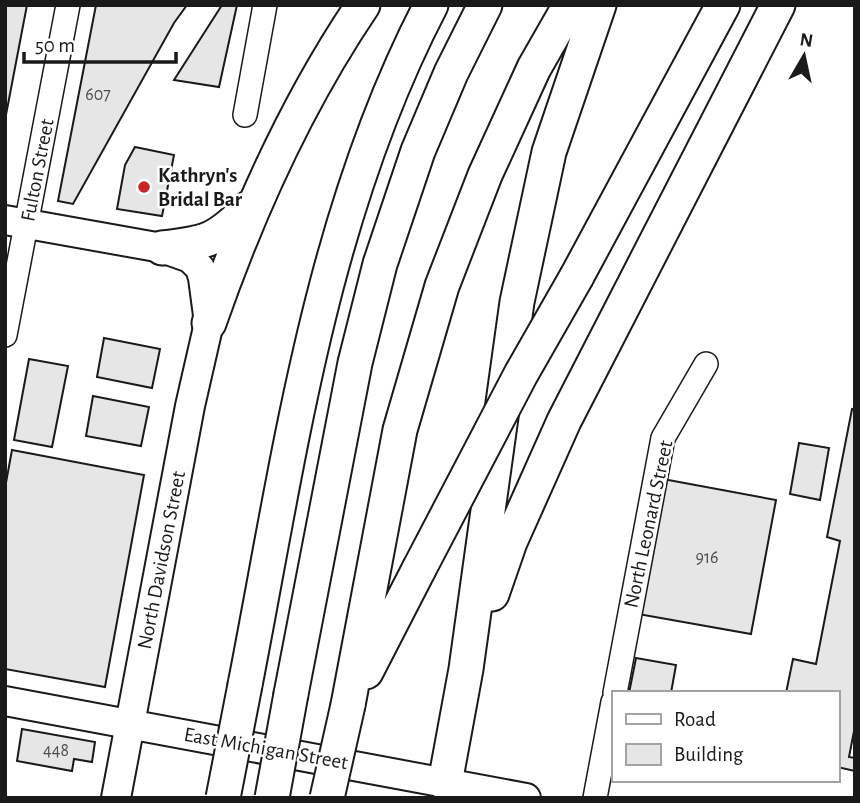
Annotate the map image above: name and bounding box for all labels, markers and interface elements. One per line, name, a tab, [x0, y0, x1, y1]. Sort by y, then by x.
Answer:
scale bar	[24, 21, 177, 65]
north arrow	[769, 21, 839, 91]
text: N	[798, 30, 814, 51]
text: 50 m	[35, 35, 75, 56]
house number: 607	[85, 86, 111, 104]
street label: Fulton Street	[17, 117, 58, 223]
place label: Kathryn's Bridal Bar	[158, 165, 243, 210]
marker: Kathryn's Bridal Bar	[136, 179, 152, 195]
street label: North Leonard Street	[620, 438, 677, 610]
street label: North Davidson Street	[134, 469, 189, 651]
house number: 916	[695, 549, 719, 567]
legend	[612, 691, 839, 782]
text: Road	[674, 709, 716, 730]
street label: East Michigan Street	[182, 724, 350, 773]
house number: 448	[43, 742, 69, 760]
text: Building	[674, 744, 744, 765]

